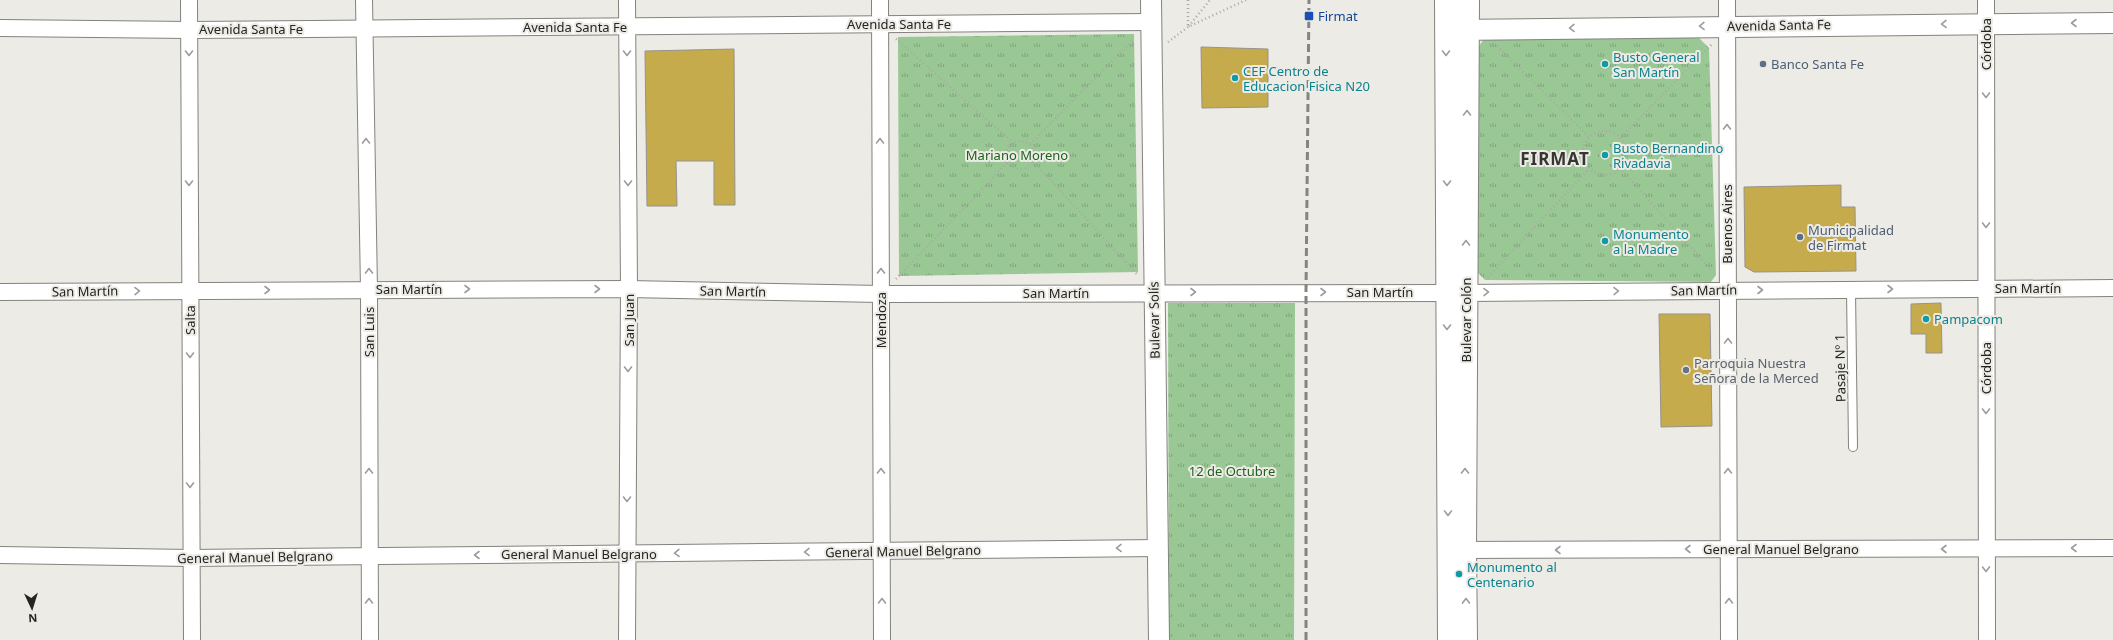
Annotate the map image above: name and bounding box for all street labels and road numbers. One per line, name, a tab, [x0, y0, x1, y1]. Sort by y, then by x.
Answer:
street label: Avenida Santa Fe	[847, 15, 951, 33]
street label: Avenida Santa Fe	[1727, 15, 1831, 35]
street label: Avenida Santa Fe	[523, 18, 627, 36]
street label: Córdoba	[1977, 18, 1995, 70]
street label: Avenida Santa Fe	[199, 20, 303, 38]
street label: Buenos Aires	[1718, 184, 1736, 264]
street label: Bulevar Colón	[1457, 278, 1475, 362]
street label: San Martín	[1995, 279, 2061, 297]
street label: San Martín	[376, 280, 442, 298]
street label: San Martín	[1671, 280, 1737, 300]
street label: San Martín	[52, 281, 118, 301]
street label: San Martín	[700, 281, 766, 301]
street label: Bulevar Solís	[1144, 281, 1164, 359]
street label: San Martín	[1347, 283, 1413, 301]
street label: San Martín	[1023, 284, 1089, 302]
street label: Mendoza	[872, 292, 890, 348]
street label: San Juan	[620, 294, 638, 346]
street label: Salta	[181, 305, 199, 335]
street label: San Luis	[360, 307, 378, 357]
street label: Pasaje Nº 1	[1830, 334, 1850, 402]
street label: Córdoba	[1977, 342, 1995, 394]
street label: General Manuel Belgrano	[1703, 540, 1859, 558]
street label: General Manuel Belgrano	[825, 541, 981, 561]
street label: General Manuel Belgrano	[501, 545, 657, 563]
street label: General Manuel Belgrano	[177, 547, 333, 567]

